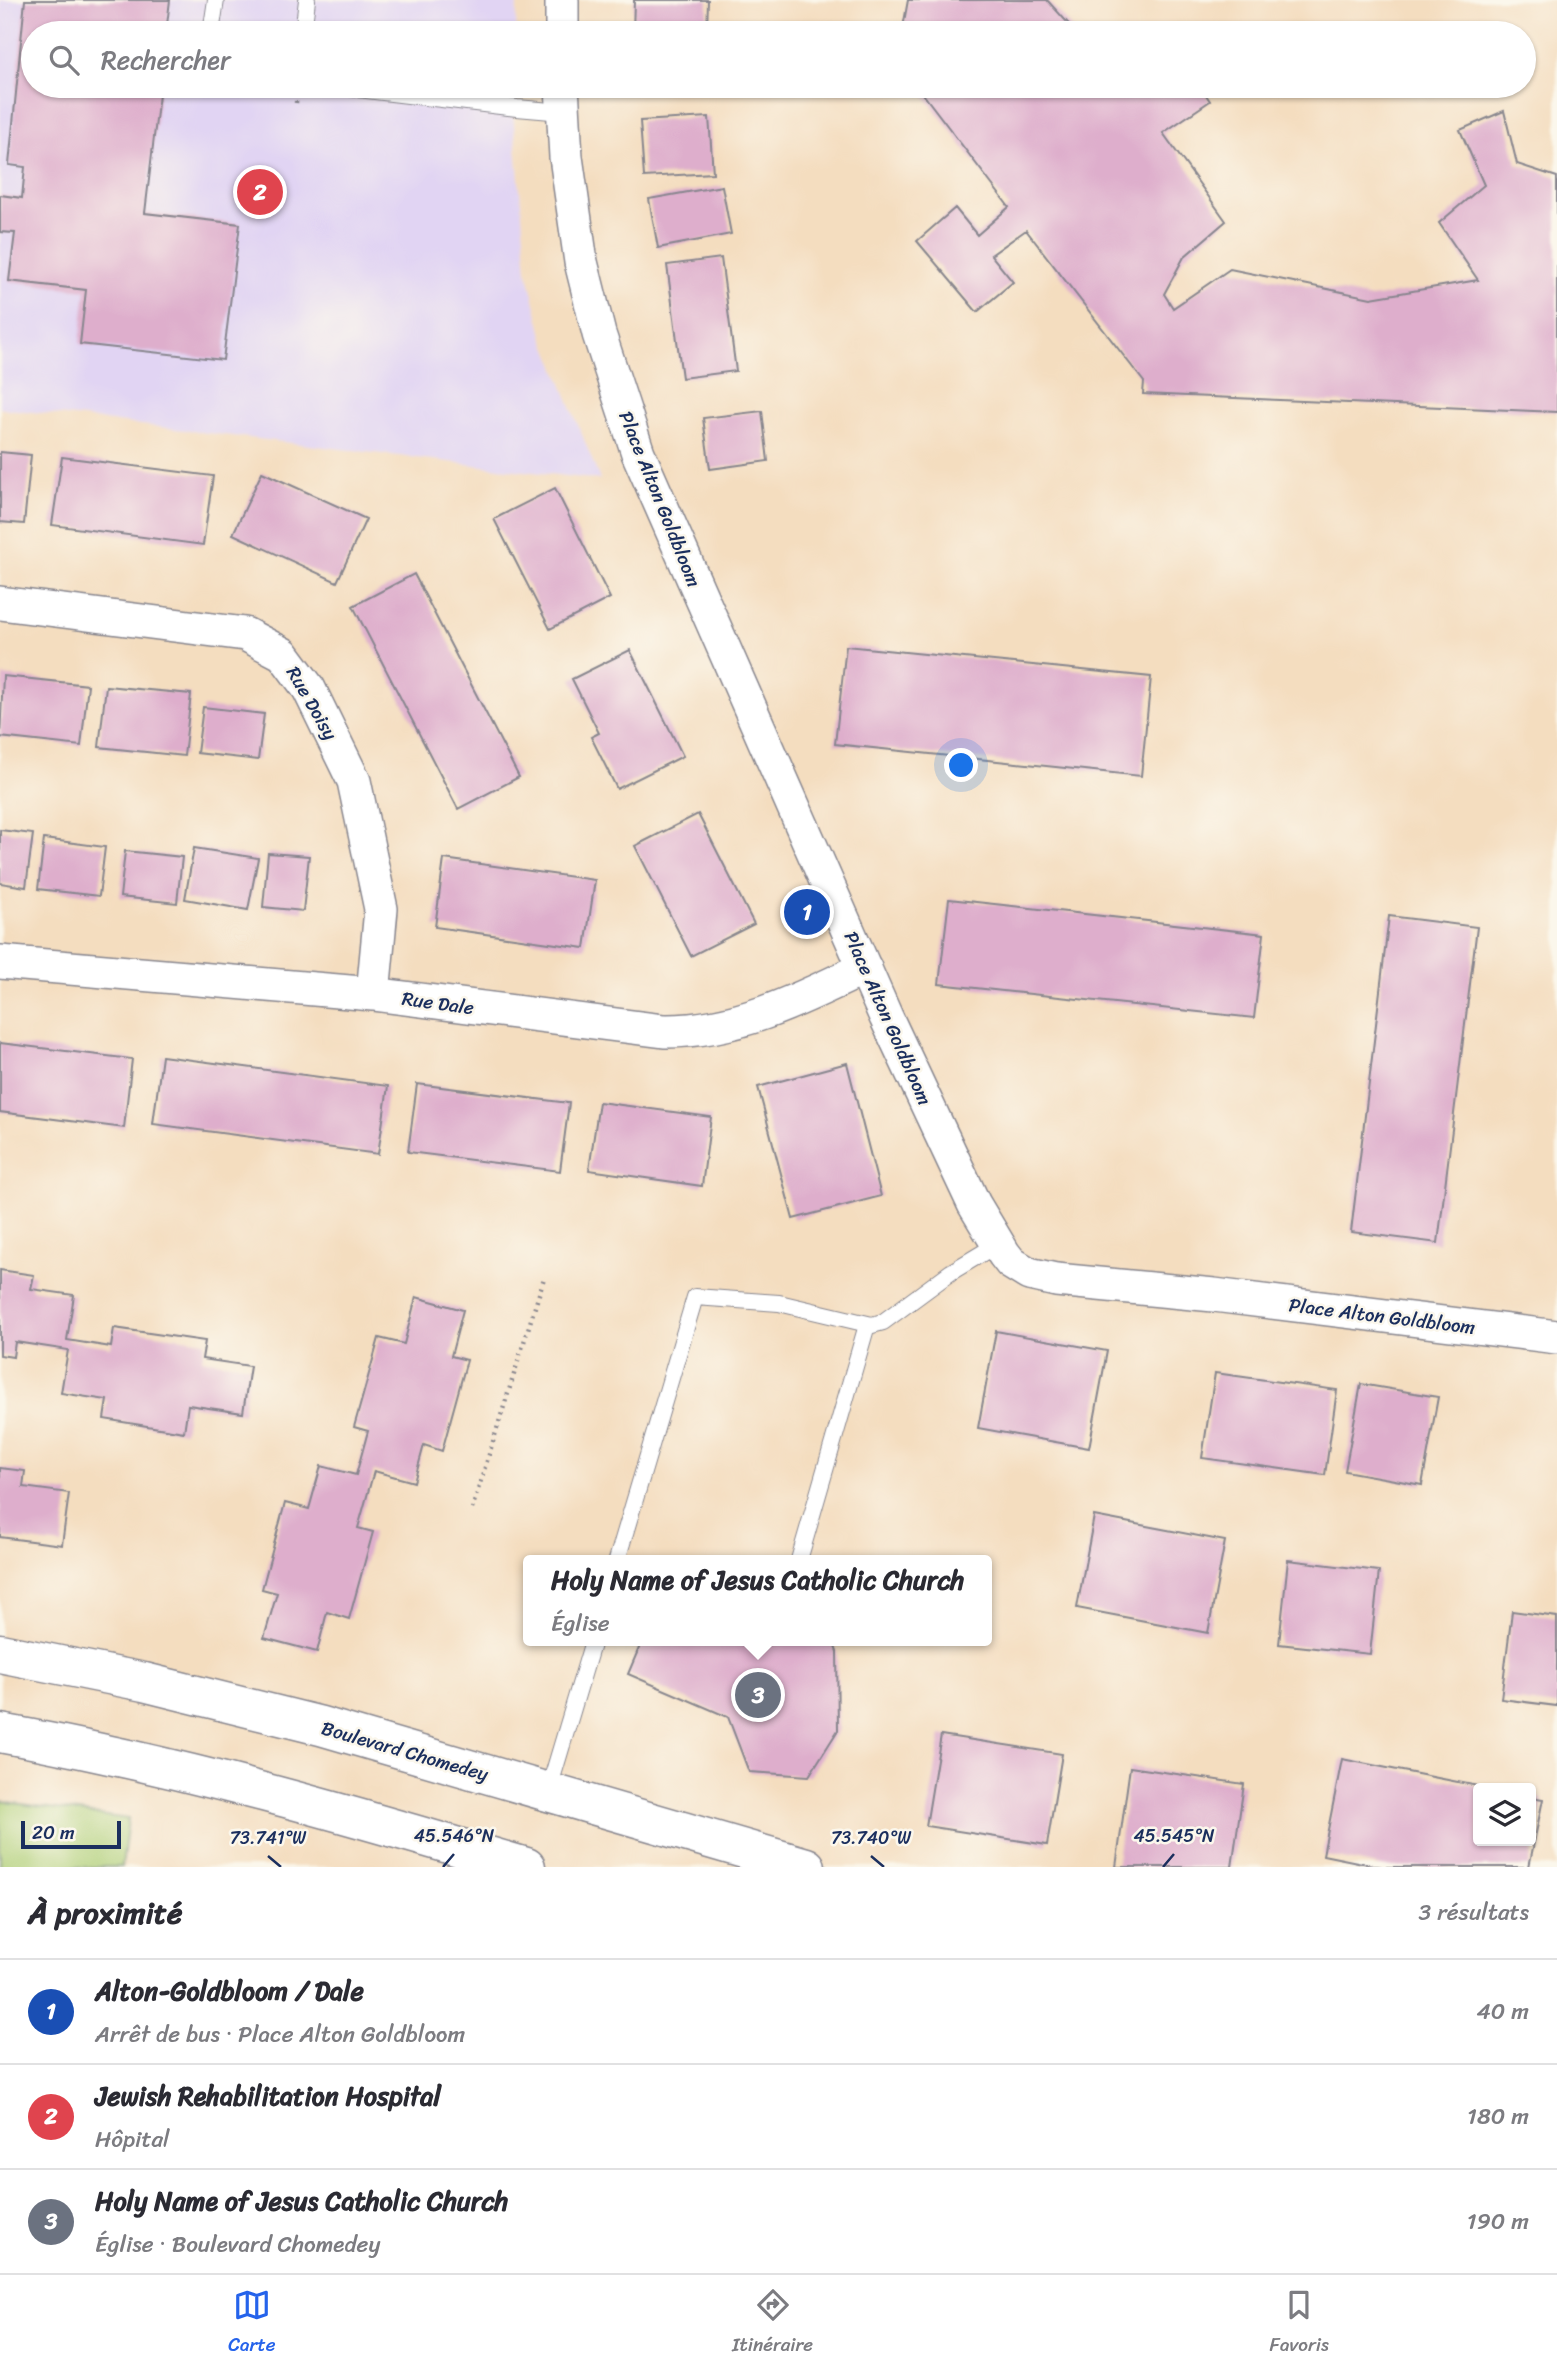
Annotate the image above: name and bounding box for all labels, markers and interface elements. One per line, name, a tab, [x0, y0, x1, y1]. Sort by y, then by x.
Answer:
search box	[21, 21, 1536, 98]
text: Rechercher	[101, 37, 231, 83]
icon: search	[45, 41, 83, 79]
pin: 2	[237, 166, 283, 218]
street label: Place Alton Goldbloom	[610, 406, 711, 593]
street label: Rue Doisy	[277, 660, 347, 746]
your location	[944, 748, 978, 782]
pin: 1	[784, 886, 830, 938]
street label: Place Alton Goldbloom	[835, 926, 941, 1111]
street label: Rue Dale	[400, 982, 476, 1024]
street label: Place Alton Goldbloom	[1287, 1288, 1477, 1344]
popup	[523, 1555, 992, 1646]
text: Holy Name of Jesus Catholic Church	[551, 1557, 964, 1603]
text: Église	[551, 1603, 610, 1644]
pin: 3	[735, 1669, 781, 1721]
street label: Boulevard Chomedey	[318, 1711, 493, 1791]
map controls	[1473, 1783, 1536, 1846]
button: layers	[1473, 1783, 1536, 1846]
text: 20 m	[32, 1816, 75, 1849]
scale bar	[21, 1818, 121, 1850]
text: 45.546°N	[414, 1820, 495, 1852]
text: 45.545°N	[1133, 1820, 1215, 1852]
text: 73.741°W	[230, 1822, 307, 1854]
text: 73.740°W	[831, 1822, 912, 1854]
text: À proximité	[28, 1886, 182, 1940]
text: 3 résultats	[1419, 1892, 1529, 1933]
text: Alton-Goldbloom / Dale	[95, 1968, 364, 2014]
text: 1	[46, 1991, 56, 2032]
text: 40 m	[1476, 1991, 1529, 2032]
text: Arrêt de bus · Place Alton Goldbloom	[95, 2014, 465, 2055]
text: Jewish Rehabilitation Hospital	[95, 2073, 441, 2119]
text: 2	[44, 2096, 58, 2137]
text: 180 m	[1467, 2096, 1529, 2137]
text: Hôpital	[95, 2119, 170, 2160]
text: Holy Name of Jesus Catholic Church	[95, 2178, 508, 2224]
text: 3	[45, 2201, 57, 2242]
text: 190 m	[1467, 2201, 1529, 2242]
text: Église · Boulevard Chomedey	[95, 2224, 380, 2265]
tab: Carte	[228, 2286, 275, 2361]
tab: Itinéraire	[732, 2286, 813, 2361]
tab: Favoris	[1270, 2286, 1329, 2361]

